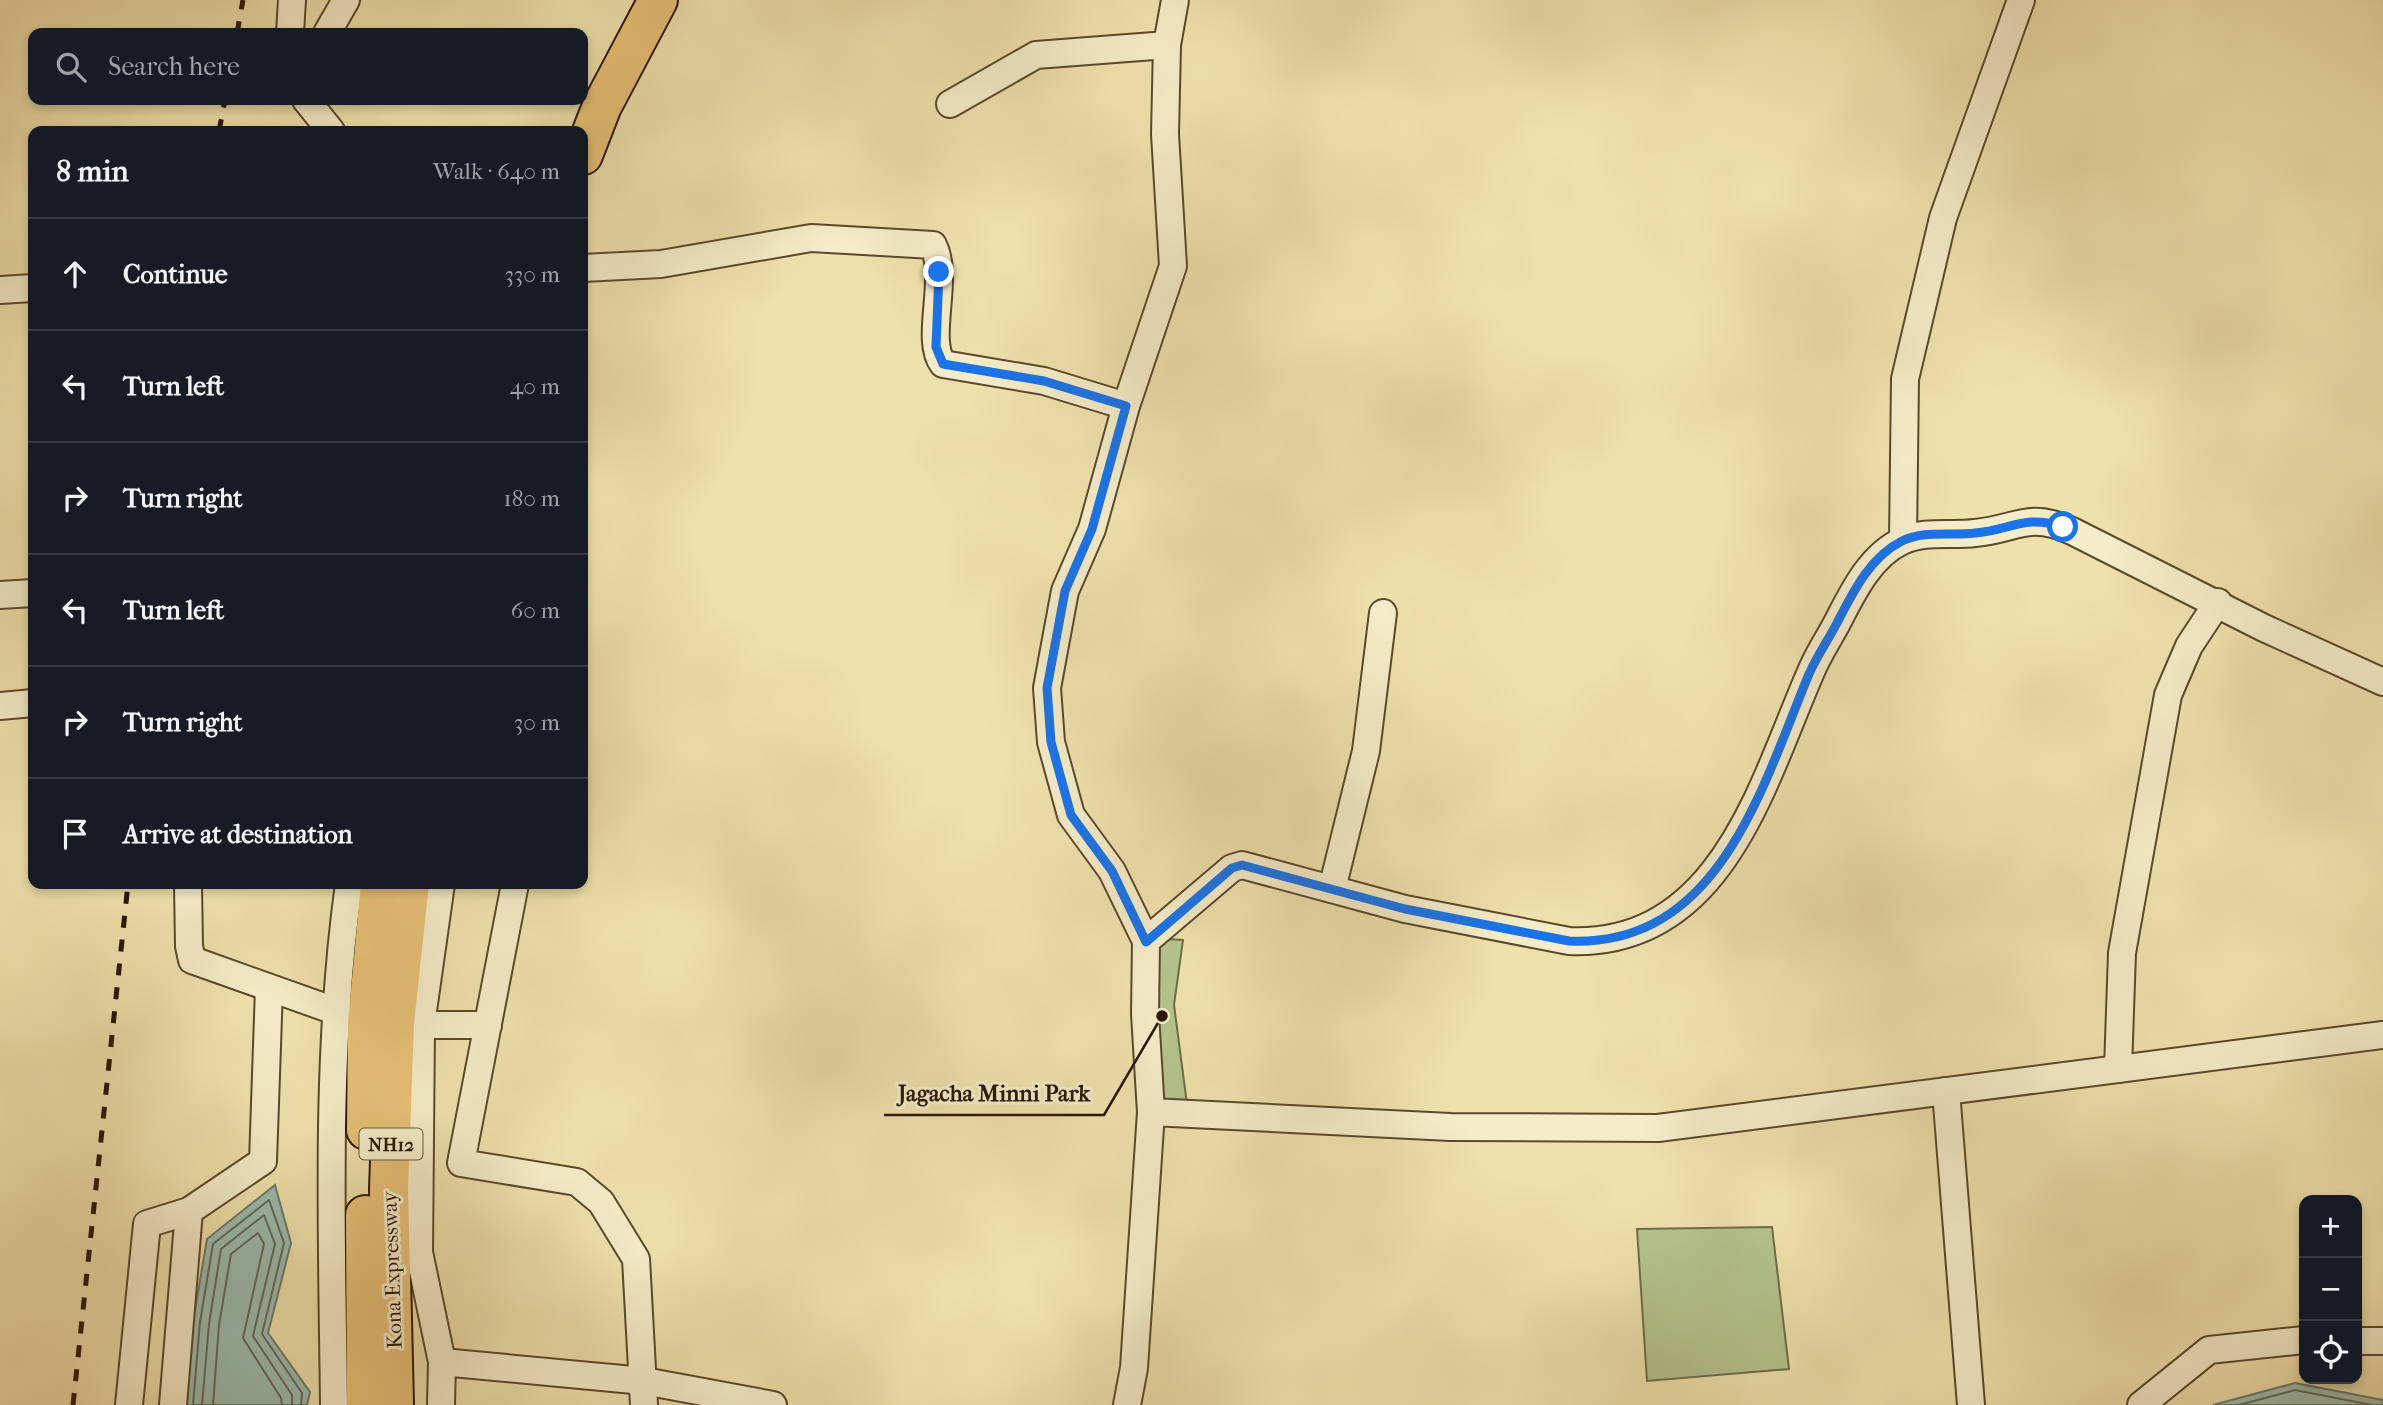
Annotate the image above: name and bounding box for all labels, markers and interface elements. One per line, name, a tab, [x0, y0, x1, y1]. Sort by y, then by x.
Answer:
search box	[28, 28, 588, 105]
icon: search	[52, 48, 90, 86]
text: Search here	[108, 51, 240, 82]
text: 8 min	[56, 154, 129, 189]
text: Walk · 640 m	[433, 158, 560, 185]
icon: ahead	[56, 255, 94, 293]
route end	[923, 256, 954, 287]
text: Continue	[123, 259, 228, 290]
text: 330 m	[504, 261, 560, 288]
icon: left	[56, 367, 94, 405]
text: Turn left	[123, 371, 224, 402]
text: 40 m	[510, 373, 560, 400]
icon: right	[56, 479, 94, 517]
text: Turn right	[123, 483, 243, 514]
text: 180 m	[503, 485, 560, 512]
route start	[2047, 511, 2078, 542]
icon: left	[56, 591, 94, 629]
text: Turn left	[123, 595, 224, 626]
text: 60 m	[511, 597, 560, 624]
icon: right	[56, 703, 94, 741]
text: Turn right	[123, 707, 243, 738]
text: 30 m	[514, 709, 560, 736]
icon: arrive	[56, 815, 94, 853]
text: Arrive at destination	[123, 819, 353, 850]
callout: Jagacha Minni Park	[884, 1071, 1104, 1115]
text: Jagacha Minni Park	[896, 1080, 1091, 1107]
road number: NH12	[360, 1128, 422, 1160]
street label: Kona Expressway	[377, 1190, 407, 1349]
map controls	[2299, 1195, 2362, 1384]
button: +	[2299, 1195, 2362, 1258]
button: −	[2299, 1258, 2362, 1321]
button: locate	[2299, 1321, 2362, 1384]

